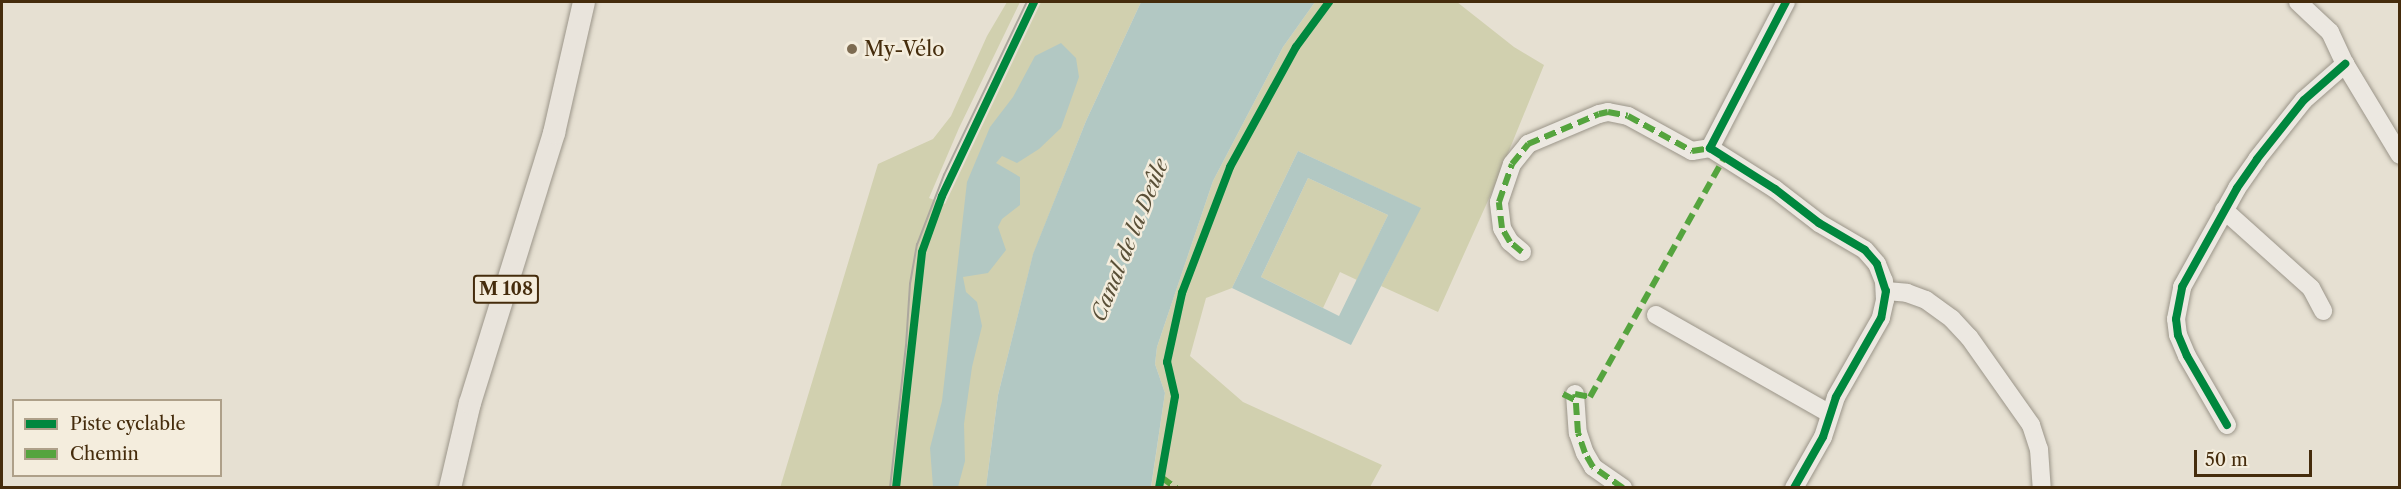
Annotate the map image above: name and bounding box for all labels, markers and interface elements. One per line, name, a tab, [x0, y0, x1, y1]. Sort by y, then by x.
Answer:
place label: My-Vélo	[864, 37, 944, 61]
marker: My-Vélo	[845, 42, 859, 56]
water label: Canal de la Deûle	[1086, 155, 1174, 325]
road number: M 108	[472, 274, 540, 304]
legend	[12, 399, 222, 477]
text: Piste cyclable	[70, 413, 186, 435]
scale bar	[2197, 438, 2316, 476]
text: Chemin	[70, 443, 139, 465]
text: 50 m	[2205, 449, 2248, 471]

